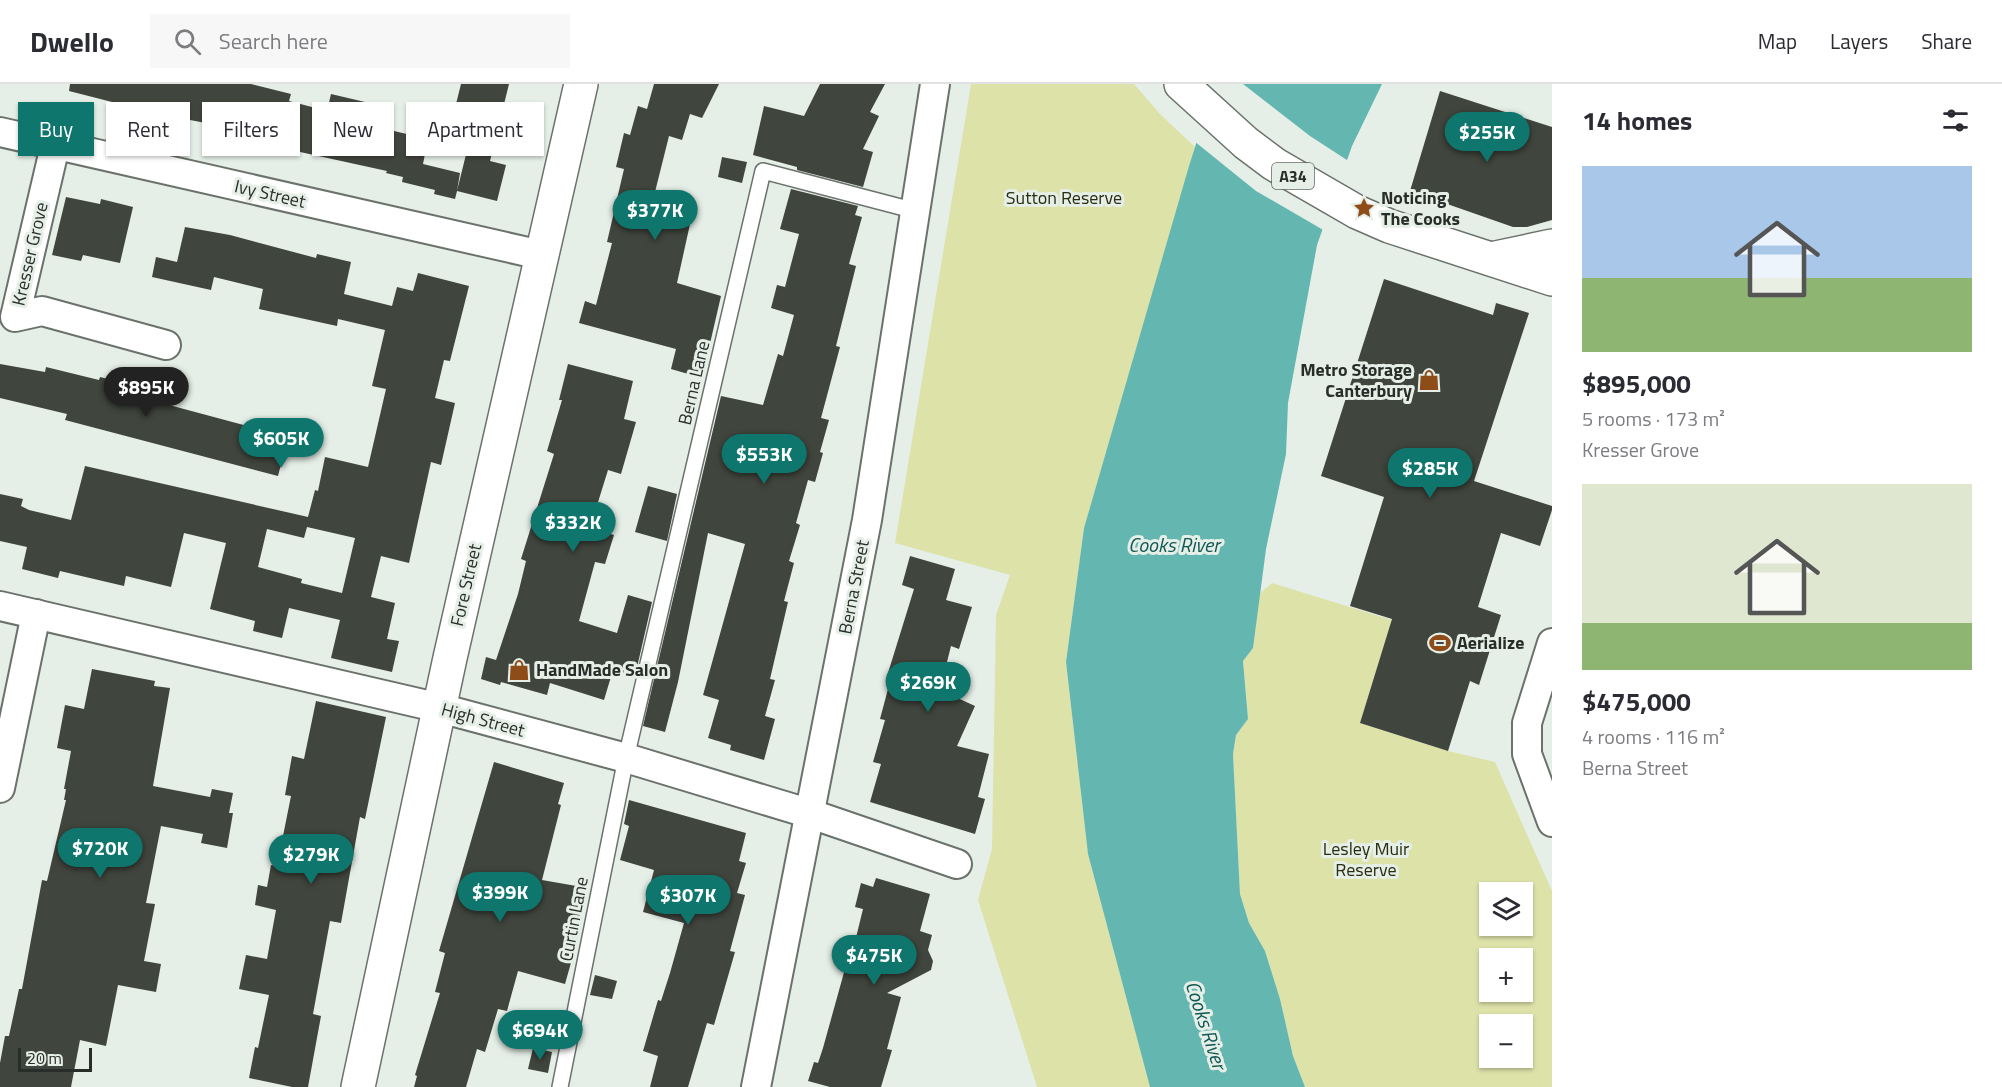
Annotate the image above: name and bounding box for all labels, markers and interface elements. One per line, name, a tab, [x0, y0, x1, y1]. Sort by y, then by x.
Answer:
search box	[150, 14, 570, 68]
text: Dwello	[30, 20, 114, 63]
text: Search here	[219, 24, 328, 58]
icon: search	[171, 25, 204, 58]
text: Map	[1758, 25, 1797, 57]
text: Layers	[1830, 25, 1888, 57]
text: Share	[1921, 25, 1972, 57]
text: 14 homes	[1582, 101, 1692, 140]
chip: Buy	[18, 102, 94, 156]
chip: Rent	[106, 102, 190, 156]
chip: Filters	[202, 102, 300, 156]
chip: New	[312, 102, 394, 156]
chip: Apartment	[406, 102, 544, 156]
icon: filters	[1939, 104, 1972, 137]
pin: $255K	[1445, 112, 1529, 163]
text: $255K	[1459, 116, 1515, 147]
road number: A34	[1272, 163, 1314, 189]
street label: Ivy Street	[232, 172, 309, 215]
park label: Sutton Reserve	[1006, 184, 1122, 211]
place label: Noticing The Cooks	[1381, 184, 1460, 232]
pin: $377K	[613, 190, 697, 241]
text: $377K	[627, 194, 683, 225]
place icon: Noticing The Cooks	[1352, 196, 1376, 220]
street label: Kresser Grove	[5, 199, 55, 308]
icon: home	[1723, 205, 1831, 313]
street label: Berna Lane	[671, 338, 716, 428]
place label: Metro Storage Canterbury	[1300, 356, 1412, 404]
text: $895,000	[1582, 364, 1691, 403]
pin: $895K	[104, 367, 188, 418]
shop icon: Metro Storage Canterbury	[1417, 368, 1441, 392]
text: $895K	[118, 371, 174, 402]
text: 5 rooms · 173 m²	[1582, 403, 1725, 434]
pin: $605K	[239, 418, 323, 469]
text: $605K	[253, 422, 309, 453]
pin: $553K	[722, 434, 806, 485]
text: Kresser Grove	[1582, 434, 1699, 465]
text: $553K	[736, 438, 792, 469]
pin: $285K	[1388, 448, 1472, 499]
text: $285K	[1402, 452, 1458, 483]
pin: $332K	[531, 502, 615, 553]
text: $332K	[545, 506, 601, 537]
icon: home	[1723, 523, 1831, 631]
water label: Cooks River	[1128, 529, 1222, 560]
street label: Berna Street	[831, 537, 876, 636]
street label: Fore Street	[443, 540, 488, 629]
place label: Aerialize	[1457, 629, 1524, 656]
sports icon: Aerialize	[1428, 631, 1452, 655]
place label: HandMade Salon	[536, 656, 668, 683]
shop icon: HandMade Salon	[507, 658, 531, 682]
pin: $269K	[886, 662, 970, 713]
text: $269K	[900, 666, 956, 697]
text: $475,000	[1582, 682, 1691, 721]
street label: High Street	[438, 695, 529, 744]
text: 4 rooms · 116 m²	[1582, 721, 1725, 752]
text: Berna Street	[1582, 752, 1688, 783]
pin: $720K	[58, 828, 142, 879]
text: $720K	[72, 832, 128, 863]
pin: $279K	[269, 834, 353, 885]
park label: Lesley Muir Reserve	[1323, 835, 1409, 883]
text: $279K	[283, 838, 339, 869]
pin: $399K	[458, 872, 542, 923]
street label: Curtin Lane	[552, 874, 595, 964]
pin: $307K	[646, 875, 730, 926]
text: $399K	[472, 876, 528, 907]
text: $307K	[660, 879, 716, 910]
map controls	[1479, 882, 1533, 1068]
button: layers	[1479, 882, 1533, 936]
pin: $475K	[832, 935, 916, 986]
text: $475K	[846, 939, 902, 970]
button: +	[1479, 948, 1533, 1002]
water label: Cooks River	[1178, 977, 1236, 1076]
pin: $694K	[498, 1010, 582, 1061]
text: $694K	[512, 1014, 568, 1045]
button: −	[1479, 1014, 1533, 1068]
scale bar	[18, 1045, 92, 1072]
text: 20 m	[27, 1046, 62, 1070]

